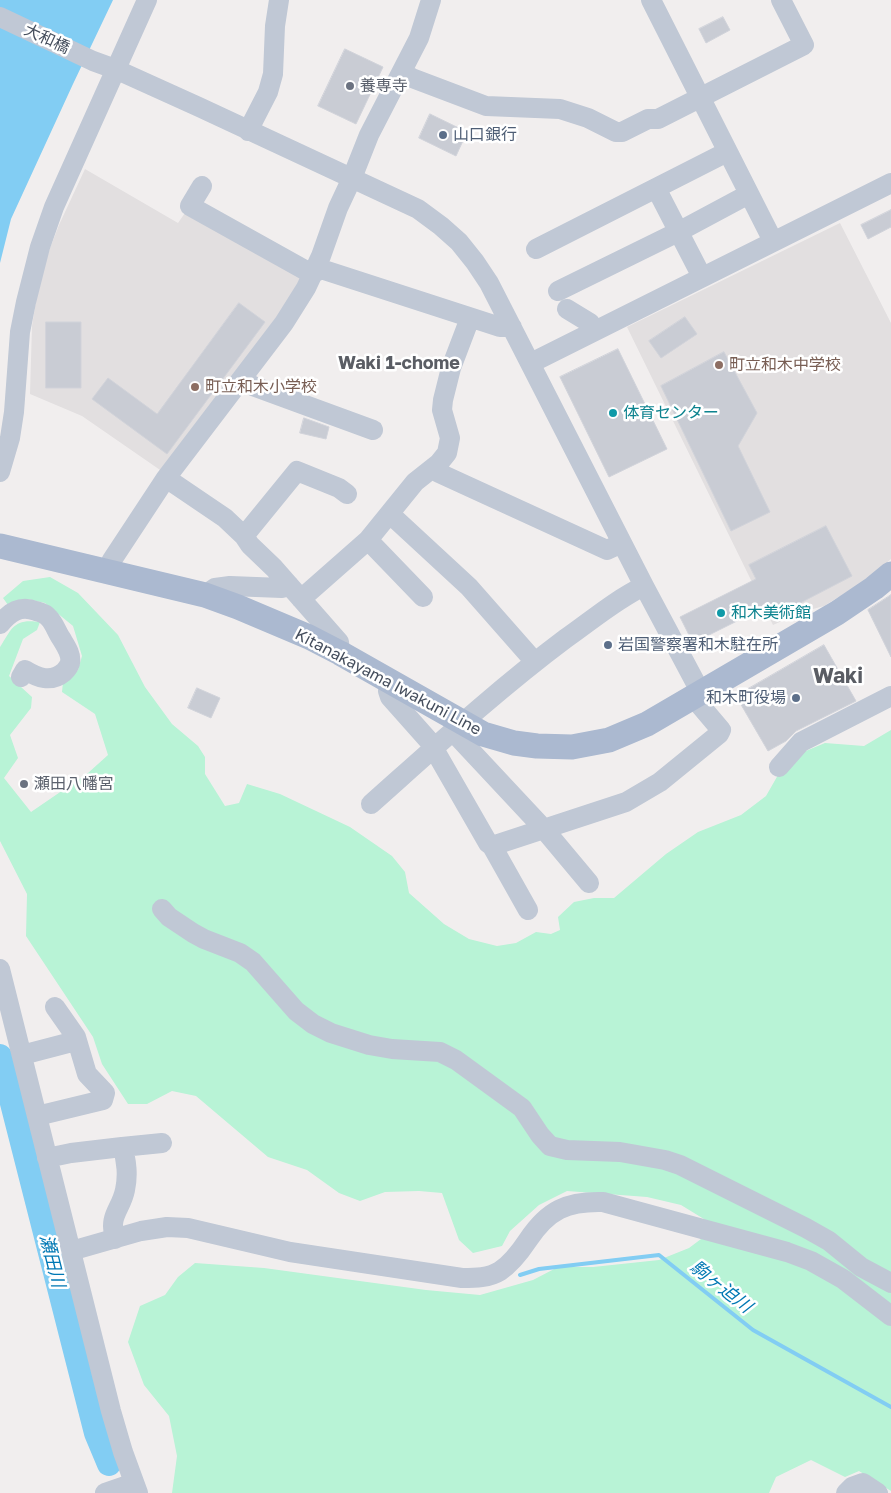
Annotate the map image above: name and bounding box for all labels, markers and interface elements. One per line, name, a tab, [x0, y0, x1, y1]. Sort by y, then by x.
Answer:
street label: 大和橋	[21, 20, 73, 58]
place label: 養専寺	[360, 76, 408, 96]
marker: 養専寺	[344, 80, 356, 92]
place label: 山口銀行	[453, 125, 517, 145]
marker: 山口銀行	[437, 129, 449, 141]
district label: Waki 1-chome	[338, 352, 460, 374]
place label: 町立和木中学校	[729, 355, 841, 375]
marker: 町立和木中学校	[713, 359, 725, 371]
place label: 町立和木小学校	[205, 377, 317, 397]
marker: 町立和木小学校	[189, 381, 201, 393]
place label: 体育センター	[623, 403, 719, 423]
marker: 体育センター	[607, 407, 619, 419]
place label: 和木美術館	[731, 603, 811, 623]
marker: 和木美術館	[715, 607, 727, 619]
street label: Kitanakayama Iwakuni Line	[292, 625, 484, 739]
place label: 岩国警察署和木駐在所	[618, 635, 778, 655]
marker: 岩国警察署和木駐在所	[602, 639, 614, 651]
district label: Waki	[813, 663, 863, 689]
place label: 和木町役場	[706, 688, 786, 708]
marker: 和木町役場	[790, 692, 802, 704]
place label: 瀬田八幡宮	[34, 774, 114, 794]
marker: 瀬田八幡宮	[18, 778, 30, 790]
water label: 瀬田川	[35, 1232, 69, 1290]
water label: 駒ヶ迫川	[686, 1256, 756, 1318]

